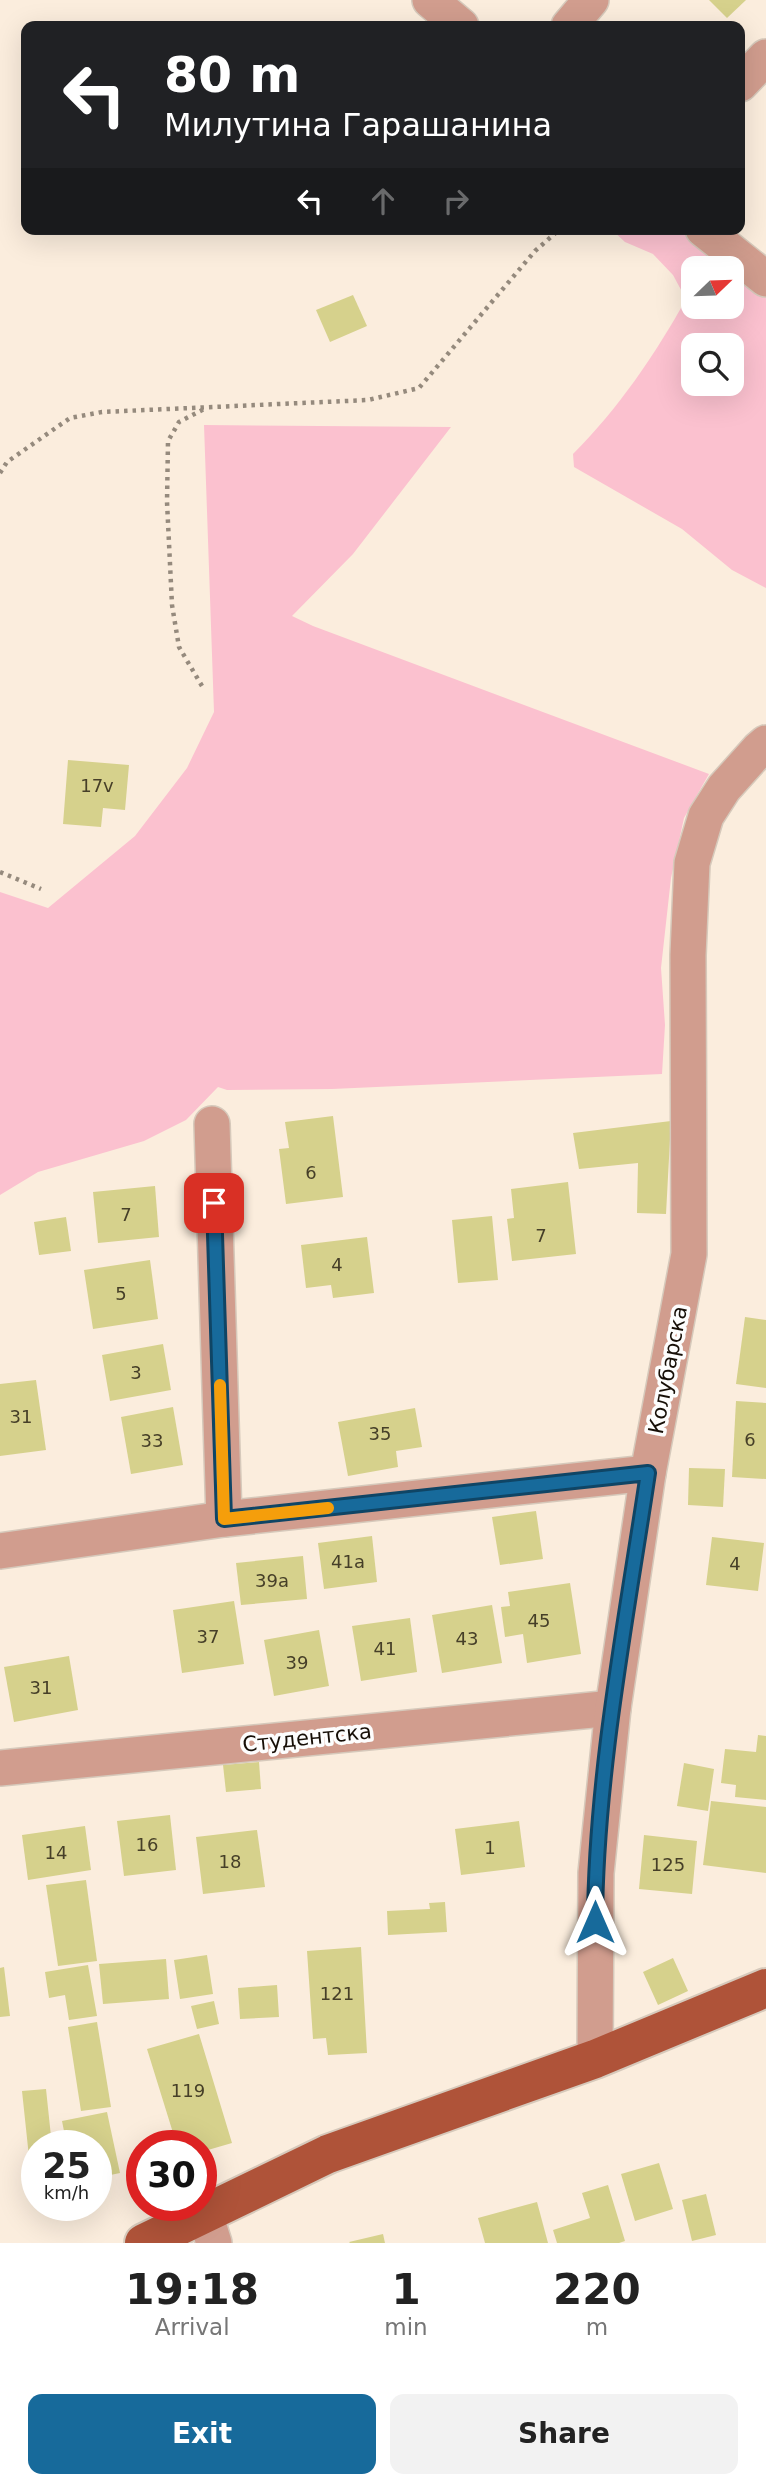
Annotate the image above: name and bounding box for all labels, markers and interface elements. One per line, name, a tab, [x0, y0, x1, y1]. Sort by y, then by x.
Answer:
text: 80 m	[164, 47, 300, 104]
icon: left	[49, 49, 140, 140]
text: Милутина Гарашанина	[164, 106, 552, 144]
icon: left	[291, 182, 329, 220]
icon: ahead	[364, 182, 402, 220]
icon: right	[437, 182, 475, 220]
north arrow	[681, 256, 744, 318]
map controls	[681, 256, 744, 396]
button: search	[681, 333, 744, 396]
house number: 17v	[80, 775, 114, 796]
house number: 6	[305, 1162, 317, 1183]
pin	[184, 1173, 244, 1233]
icon: arrive	[195, 1184, 233, 1222]
house number: 7	[120, 1204, 132, 1225]
house number: 7	[535, 1225, 547, 1246]
house number: 4	[331, 1254, 343, 1275]
house number: 5	[115, 1283, 127, 1304]
street label: Колубарска	[644, 1304, 692, 1436]
house number: 3	[130, 1362, 142, 1383]
house number: 31	[10, 1406, 32, 1427]
house number: 35	[369, 1423, 391, 1444]
house number: 6	[744, 1429, 756, 1450]
house number: 33	[141, 1430, 163, 1451]
house number: 41a	[331, 1551, 365, 1572]
house number: 4	[729, 1553, 741, 1574]
house number: 39a	[255, 1570, 289, 1591]
house number: 45	[528, 1610, 550, 1631]
house number: 37	[197, 1626, 219, 1647]
house number: 43	[456, 1628, 478, 1649]
house number: 41	[374, 1638, 396, 1659]
house number: 39	[286, 1652, 308, 1673]
house number: 31	[30, 1677, 52, 1698]
street label: Студентска	[241, 1719, 373, 1757]
house number: 16	[136, 1834, 158, 1855]
house number: 1	[484, 1837, 496, 1858]
house number: 14	[45, 1842, 67, 1863]
house number: 18	[219, 1851, 241, 1872]
house number: 125	[651, 1854, 685, 1875]
position arrow	[558, 1885, 632, 1959]
house number: 121	[320, 1983, 354, 2004]
house number: 119	[171, 2080, 205, 2101]
speed limit sign: 30	[126, 2130, 217, 2221]
text: 25	[42, 2146, 91, 2186]
text: km/h	[44, 2182, 89, 2203]
text: 19:18	[125, 2265, 259, 2314]
text: 1	[391, 2265, 421, 2314]
text: 220	[553, 2265, 641, 2314]
text: Arrival	[155, 2314, 230, 2340]
text: min	[384, 2314, 428, 2340]
text: m	[586, 2314, 608, 2340]
button: Exit	[28, 2394, 376, 2474]
button: Share	[390, 2394, 738, 2474]

